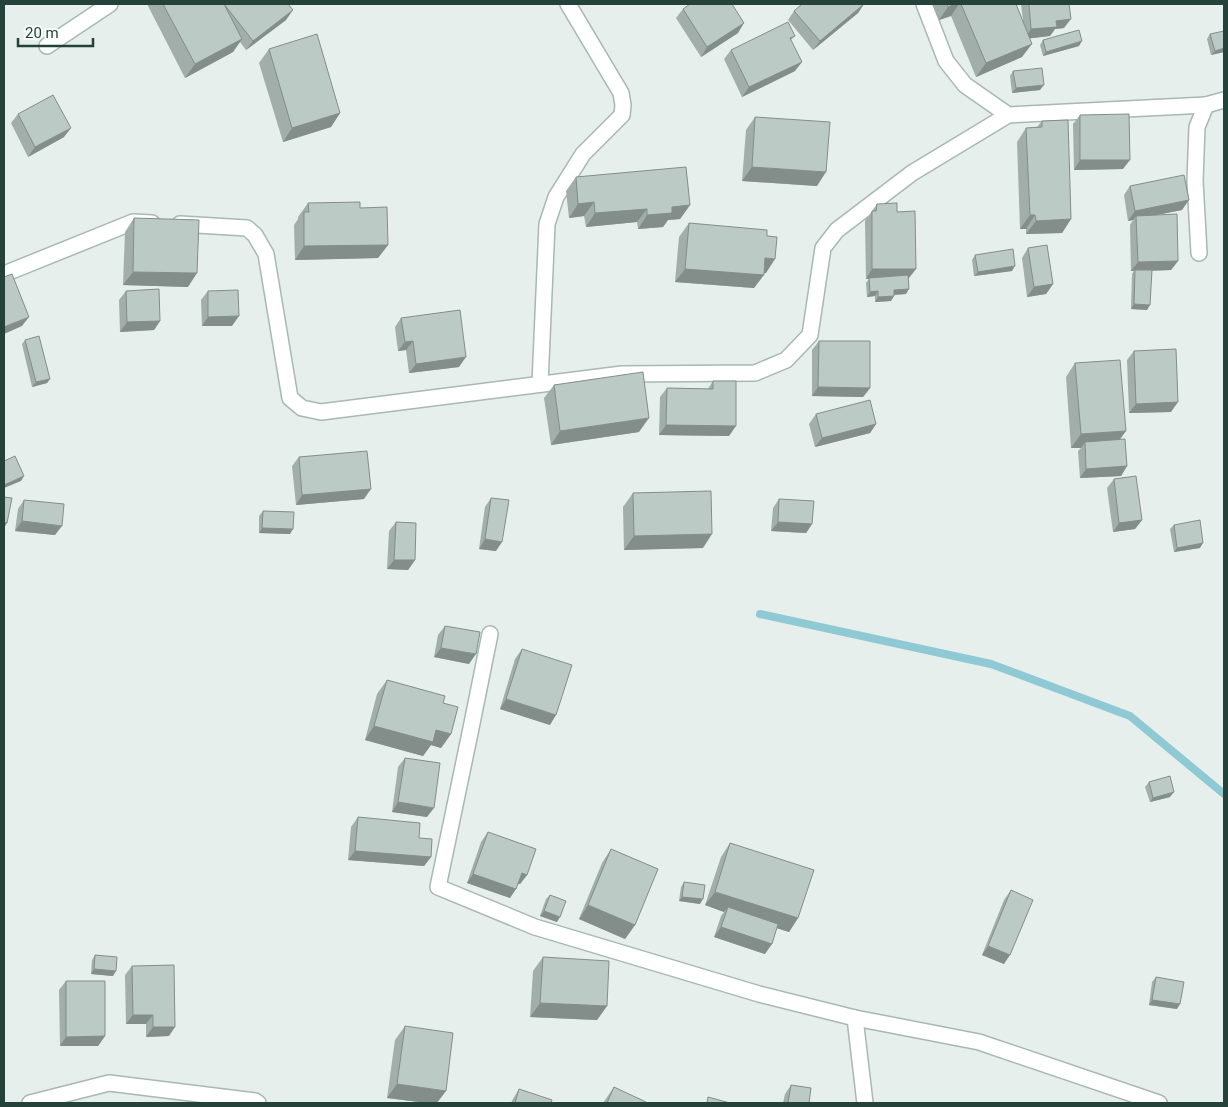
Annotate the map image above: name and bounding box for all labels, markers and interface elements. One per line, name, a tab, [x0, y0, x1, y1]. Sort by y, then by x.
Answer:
scale bar	[18, 15, 92, 47]
text: 20 m	[25, 24, 59, 42]

